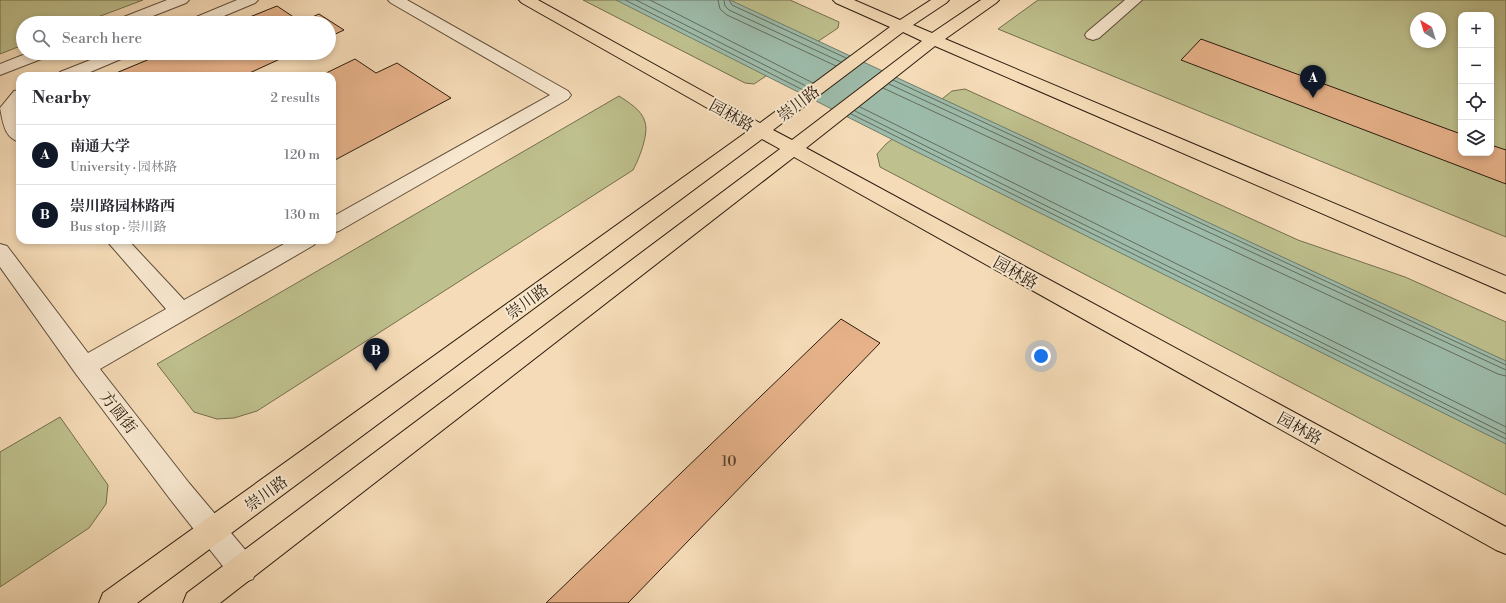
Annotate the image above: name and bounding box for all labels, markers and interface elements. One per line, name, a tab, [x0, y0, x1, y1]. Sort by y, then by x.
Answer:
north arrow	[1410, 12, 1446, 48]
map controls	[1458, 12, 1494, 156]
button: +	[1458, 12, 1494, 48]
search box	[16, 16, 336, 60]
icon: search	[30, 27, 52, 49]
text: Search here	[62, 29, 142, 48]
button: −	[1458, 48, 1494, 84]
pin: A	[1300, 65, 1326, 98]
street label: 崇川路	[773, 81, 824, 126]
button: locate	[1458, 84, 1494, 120]
text: Nearby	[32, 87, 91, 109]
text: 2 results	[271, 90, 320, 106]
street label: 园林路	[706, 95, 757, 136]
button: layers	[1458, 120, 1494, 156]
text: 南通大学	[70, 137, 130, 156]
text: A	[40, 147, 50, 163]
text: 120 m	[284, 147, 320, 163]
text: University · 园林路	[70, 159, 177, 175]
text: 崇川路园林路西	[70, 197, 175, 216]
text: B	[40, 207, 50, 223]
text: 130 m	[285, 207, 320, 223]
text: Bus stop · 崇川路	[70, 219, 167, 235]
street label: 园林路	[990, 252, 1041, 293]
street label: 崇川路	[502, 280, 553, 324]
pin: B	[363, 338, 389, 371]
your location	[1031, 346, 1051, 366]
street label: 方圆街	[96, 388, 141, 438]
street label: 园林路	[1274, 408, 1325, 449]
house number: 10	[722, 453, 736, 471]
street label: 崇川路	[241, 472, 292, 516]

